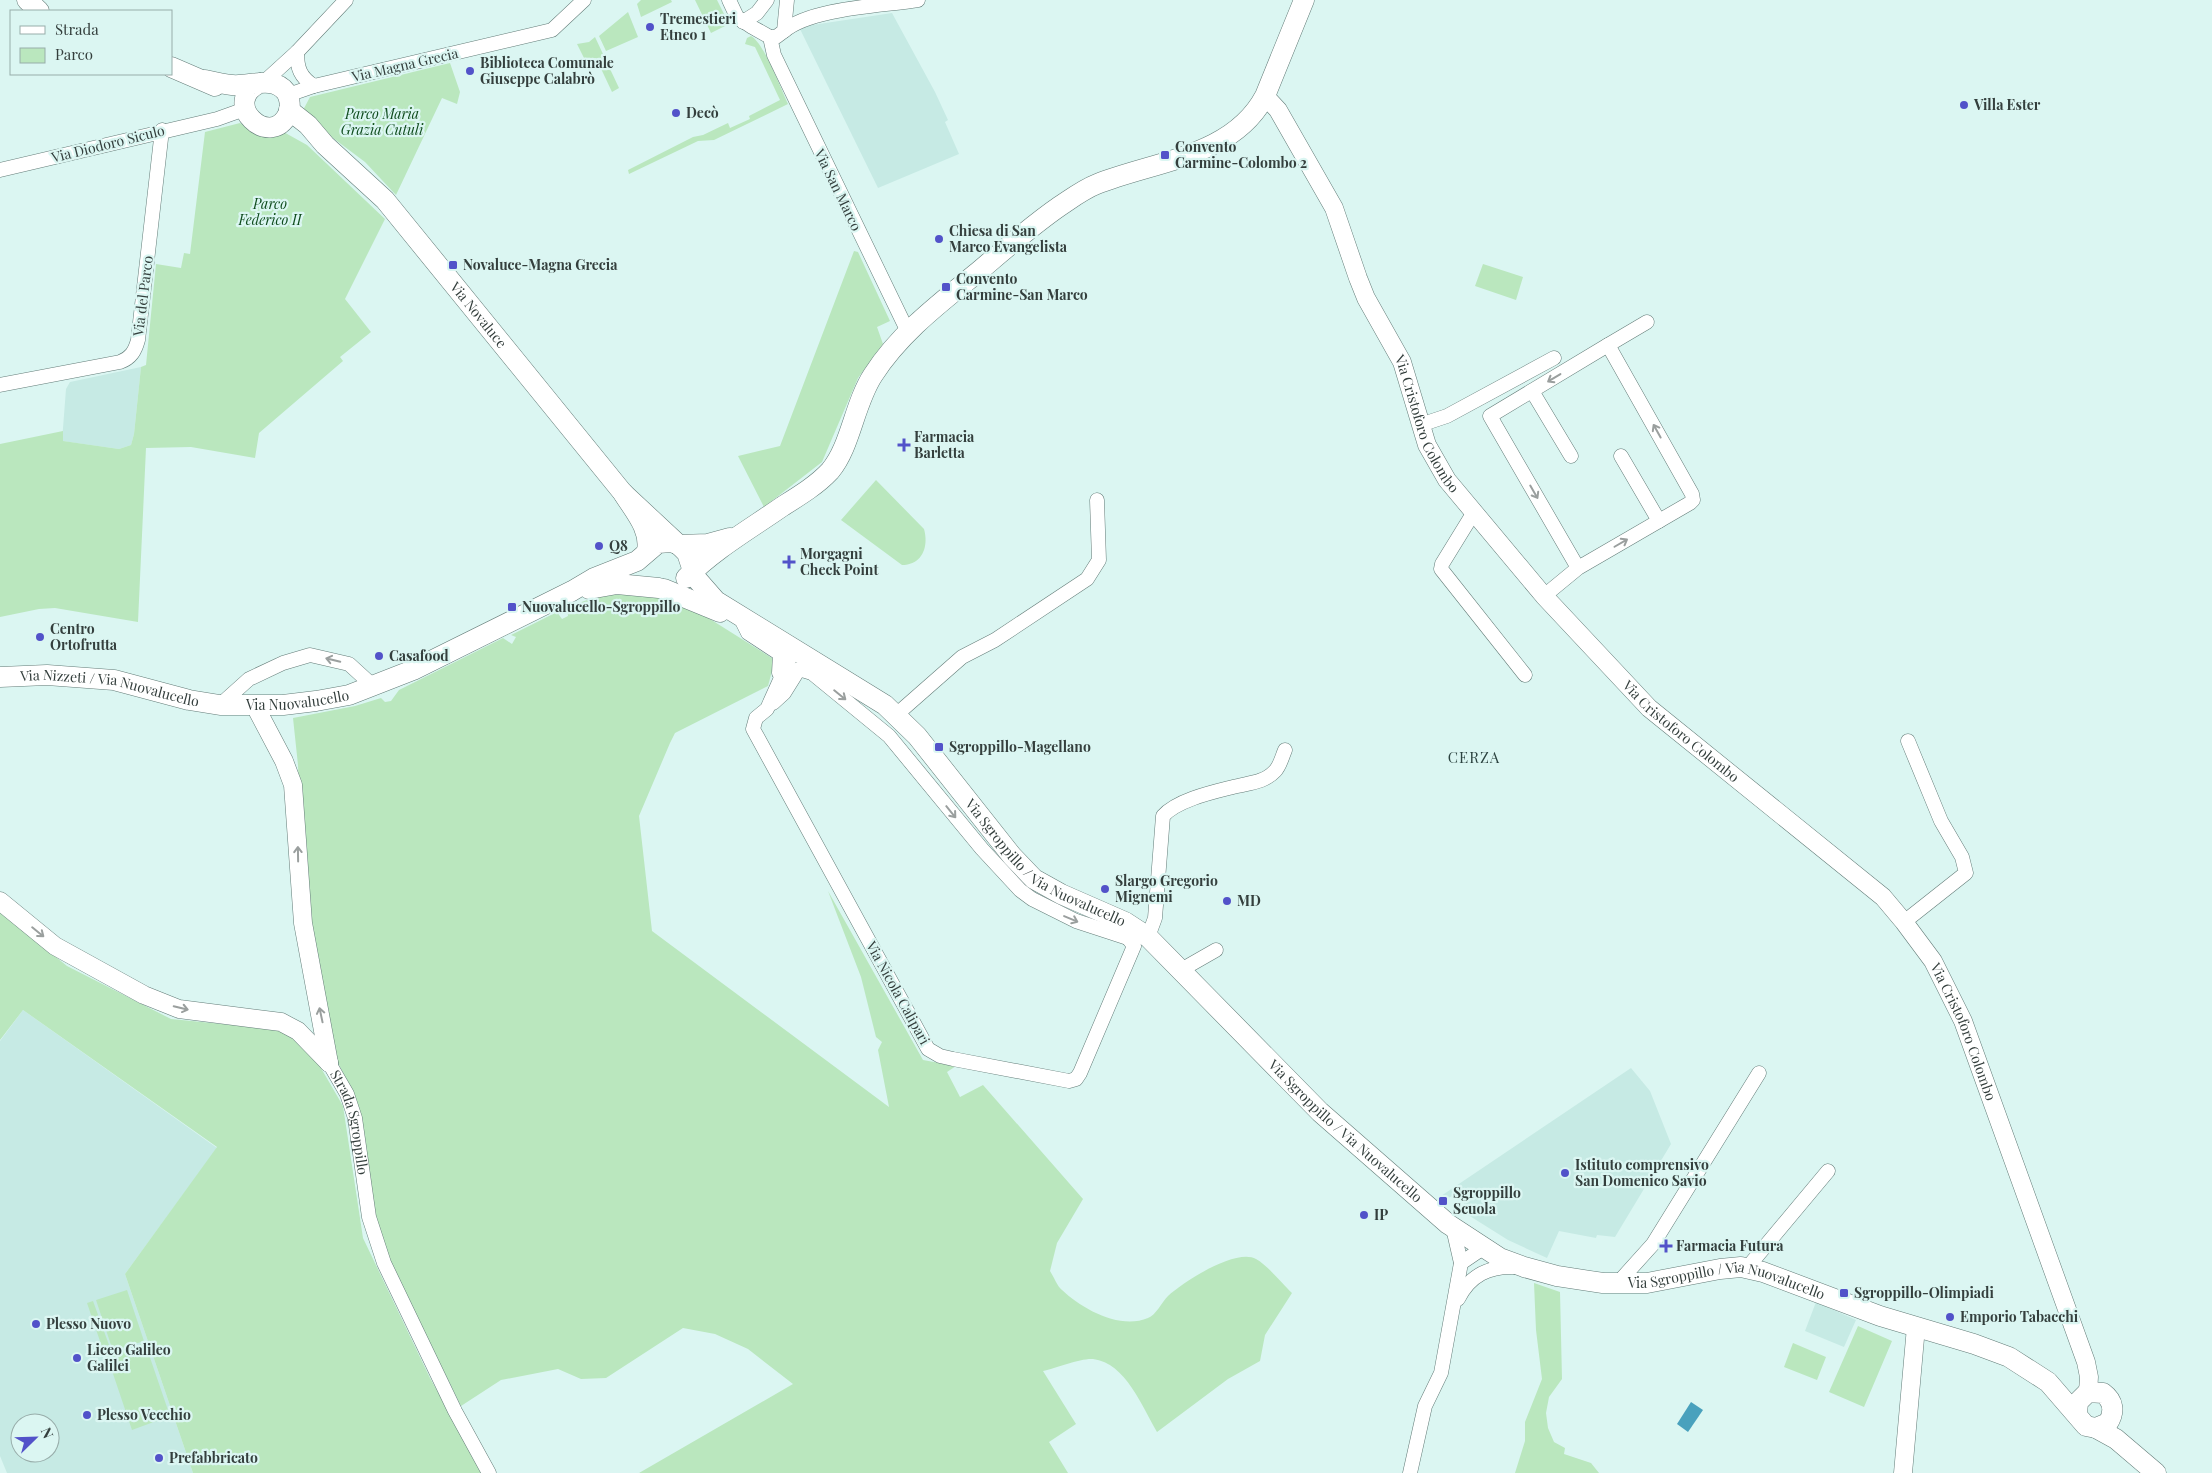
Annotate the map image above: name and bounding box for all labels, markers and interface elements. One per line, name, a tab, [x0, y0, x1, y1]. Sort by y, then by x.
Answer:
place label: Tremestieri Etneo 1	[660, 9, 737, 44]
legend	[10, 10, 172, 75]
text: Strada	[55, 19, 99, 39]
marker: Tremestieri Etneo 1	[644, 21, 656, 33]
street label: Via Magna Grecia	[349, 43, 460, 86]
text: Parco	[55, 44, 93, 64]
place label: Biblioteca Comunale Giuseppe Calabrò	[480, 53, 614, 88]
marker: Biblioteca Comunale Giuseppe Calabrò	[464, 65, 476, 77]
place label: Villa Ester	[1973, 95, 2041, 114]
marker: Villa Ester	[1958, 99, 1970, 111]
place label: Decò	[686, 103, 719, 122]
park label: Parco Maria Grazia Cutuli	[341, 104, 424, 139]
marker: Decò	[670, 107, 682, 119]
street label: Via Diodoro Siculo	[48, 120, 167, 167]
place label: Convento Carmine-Colombo 2	[1175, 137, 1307, 172]
street label: Via San Marco	[810, 145, 867, 234]
marker: Convento Carmine-Colombo 2	[1159, 149, 1171, 161]
park label: Parco Federico II	[237, 194, 303, 229]
place label: Chiesa di San Marco Evangelista	[949, 221, 1068, 256]
marker: Chiesa di San Marco Evangelista	[933, 233, 945, 245]
street label: Via del Parco	[128, 254, 157, 338]
place label: Novaluce-Magna Grecia	[463, 255, 618, 274]
marker: Novaluce-Magna Grecia	[447, 259, 459, 271]
place label: Convento Carmine-San Marco	[956, 269, 1088, 304]
street label: Via Novaluce	[446, 277, 511, 352]
marker: Convento Carmine-San Marco	[940, 281, 952, 293]
street label: Via Cristoforo Colombo	[1390, 350, 1464, 497]
one-way arrow	[1548, 373, 1562, 383]
one-way arrow	[1652, 424, 1662, 439]
place label: Farmacia Barletta	[914, 427, 975, 462]
marker: Farmacia Barletta	[898, 439, 910, 451]
one-way arrow	[1529, 484, 1539, 498]
place label: Q8	[609, 536, 628, 555]
one-way arrow	[1613, 538, 1627, 548]
marker: Q8	[593, 540, 605, 552]
place label: Morgagni Check Point	[800, 544, 878, 579]
marker: Morgagni Check Point	[782, 555, 796, 569]
place label: Nuovalucello-Sgroppillo	[522, 597, 680, 616]
marker: Nuovalucello-Sgroppillo	[506, 601, 518, 613]
place label: Centro Ortofrutta	[50, 619, 118, 654]
marker: Centro Ortofrutta	[34, 631, 46, 643]
place label: Casafood	[389, 646, 449, 665]
marker: Casafood	[373, 650, 385, 662]
one-way arrow	[325, 654, 341, 664]
street label: Via Nizzeti / Via Nuovalucello	[19, 665, 201, 711]
street label: Via Cristoforo Colombo	[1618, 675, 1744, 786]
street label: Via Nuovalucello	[245, 685, 351, 714]
one-way arrow	[833, 690, 846, 701]
place label: Sgroppillo-Magellano	[949, 737, 1091, 756]
marker: Sgroppillo-Magellano	[933, 741, 945, 753]
district label: CERZA	[1448, 747, 1500, 767]
street label: Via Sgroppillo / Via Nuovalucello	[961, 794, 1129, 930]
one-way arrow	[946, 806, 957, 819]
one-way arrow	[294, 846, 303, 862]
place label: Slargo Gregorio Mignemi	[1115, 871, 1218, 906]
marker: Slargo Gregorio Mignemi	[1099, 883, 1111, 895]
place label: MD	[1237, 891, 1261, 910]
marker: MD	[1221, 895, 1233, 907]
one-way arrow	[1063, 914, 1078, 924]
one-way arrow	[31, 926, 44, 937]
street label: Via Nicola Calipari	[862, 937, 935, 1048]
street label: Via Cristoforo Colombo	[1926, 959, 2001, 1103]
one-way arrow	[172, 1004, 188, 1013]
one-way arrow	[316, 1007, 325, 1023]
street label: Via Sgroppillo / Via Nuovalucello	[1264, 1055, 1427, 1207]
street label: Strada Sgroppillo	[326, 1066, 373, 1176]
place label: Istituto comprensivo San Domenico Savio	[1575, 1155, 1709, 1190]
marker: Istituto comprensivo San Domenico Savio	[1559, 1167, 1571, 1179]
place label: Sgroppillo Scuola	[1453, 1183, 1521, 1218]
marker: Sgroppillo Scuola	[1437, 1195, 1449, 1207]
place label: IP	[1374, 1205, 1388, 1224]
marker: IP	[1358, 1209, 1370, 1221]
place label: Farmacia Futura	[1676, 1236, 1784, 1255]
marker: Farmacia Futura	[1660, 1240, 1672, 1252]
street label: Via Sgroppillo / Via Nuovalucello	[1627, 1257, 1828, 1304]
place label: Sgroppillo-Olimpiadi	[1854, 1283, 1994, 1302]
marker: Sgroppillo-Olimpiadi	[1838, 1287, 1850, 1299]
place label: Emporio Tabacchi	[1960, 1307, 2079, 1326]
marker: Emporio Tabacchi	[1944, 1311, 1956, 1323]
place label: Plesso Nuovo	[46, 1314, 131, 1333]
marker: Plesso Nuovo	[30, 1318, 42, 1330]
place label: Liceo Galileo Galilei	[87, 1340, 171, 1375]
marker: Liceo Galileo Galilei	[71, 1352, 83, 1364]
place label: Plesso Vecchio	[97, 1405, 191, 1424]
marker: Plesso Vecchio	[81, 1409, 93, 1421]
north arrow	[10, 1413, 60, 1463]
text: N	[37, 1424, 58, 1441]
place label: Prefabbricato	[169, 1448, 258, 1467]
marker: Prefabbricato	[153, 1452, 165, 1464]

